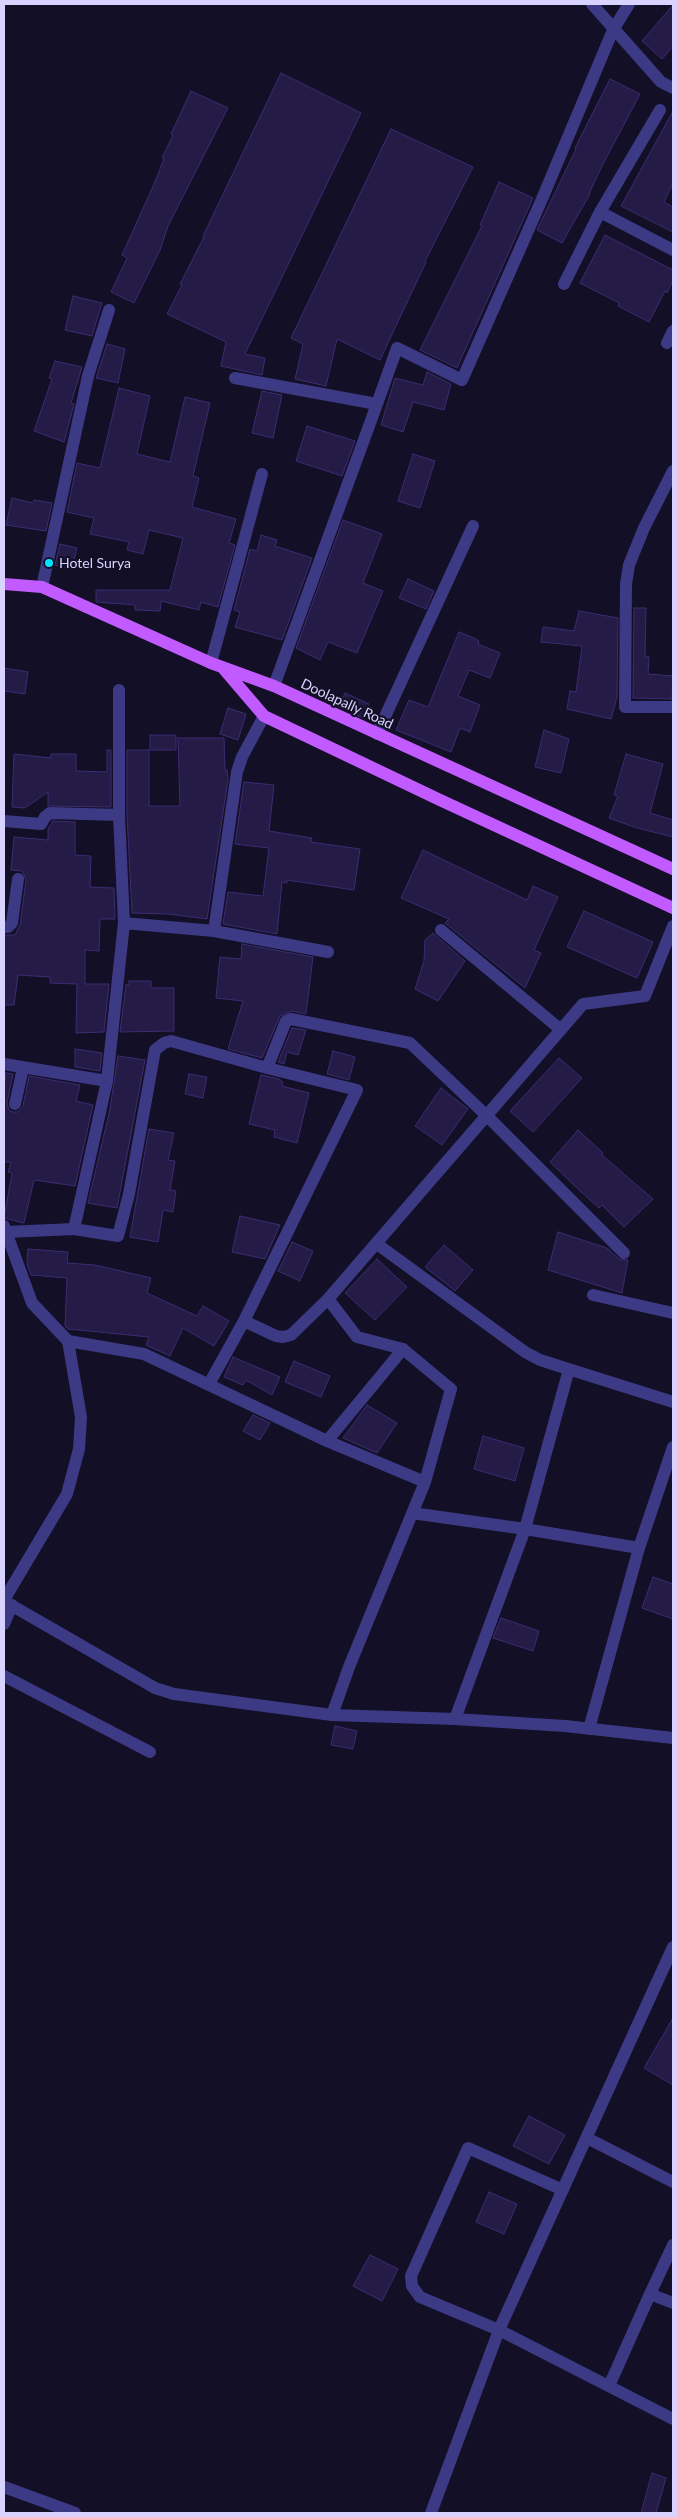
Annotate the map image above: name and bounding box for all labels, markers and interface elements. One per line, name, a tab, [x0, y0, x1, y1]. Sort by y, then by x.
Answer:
place label: Hotel Surya	[59, 555, 131, 571]
marker: Hotel Surya	[43, 557, 55, 569]
street label: Doolapally Road	[298, 675, 396, 733]

